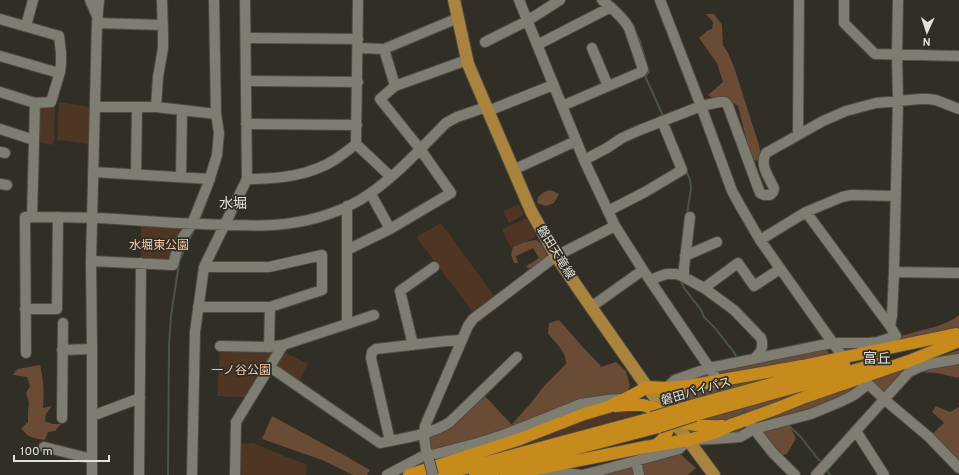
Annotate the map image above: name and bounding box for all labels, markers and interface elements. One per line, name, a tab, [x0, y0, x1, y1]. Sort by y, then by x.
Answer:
north arrow	[907, 12, 947, 52]
text: N	[922, 34, 931, 48]
district label: 水堀	[219, 196, 247, 213]
street label: 磐田天竜線	[532, 223, 578, 282]
park label: 水堀東公園	[129, 238, 189, 254]
district label: 富丘	[863, 351, 891, 368]
park label: 一ノ谷公園	[211, 363, 271, 379]
street label: 磐田バイパス	[660, 374, 733, 410]
scale bar	[14, 437, 109, 463]
text: 100 m	[20, 444, 53, 460]

